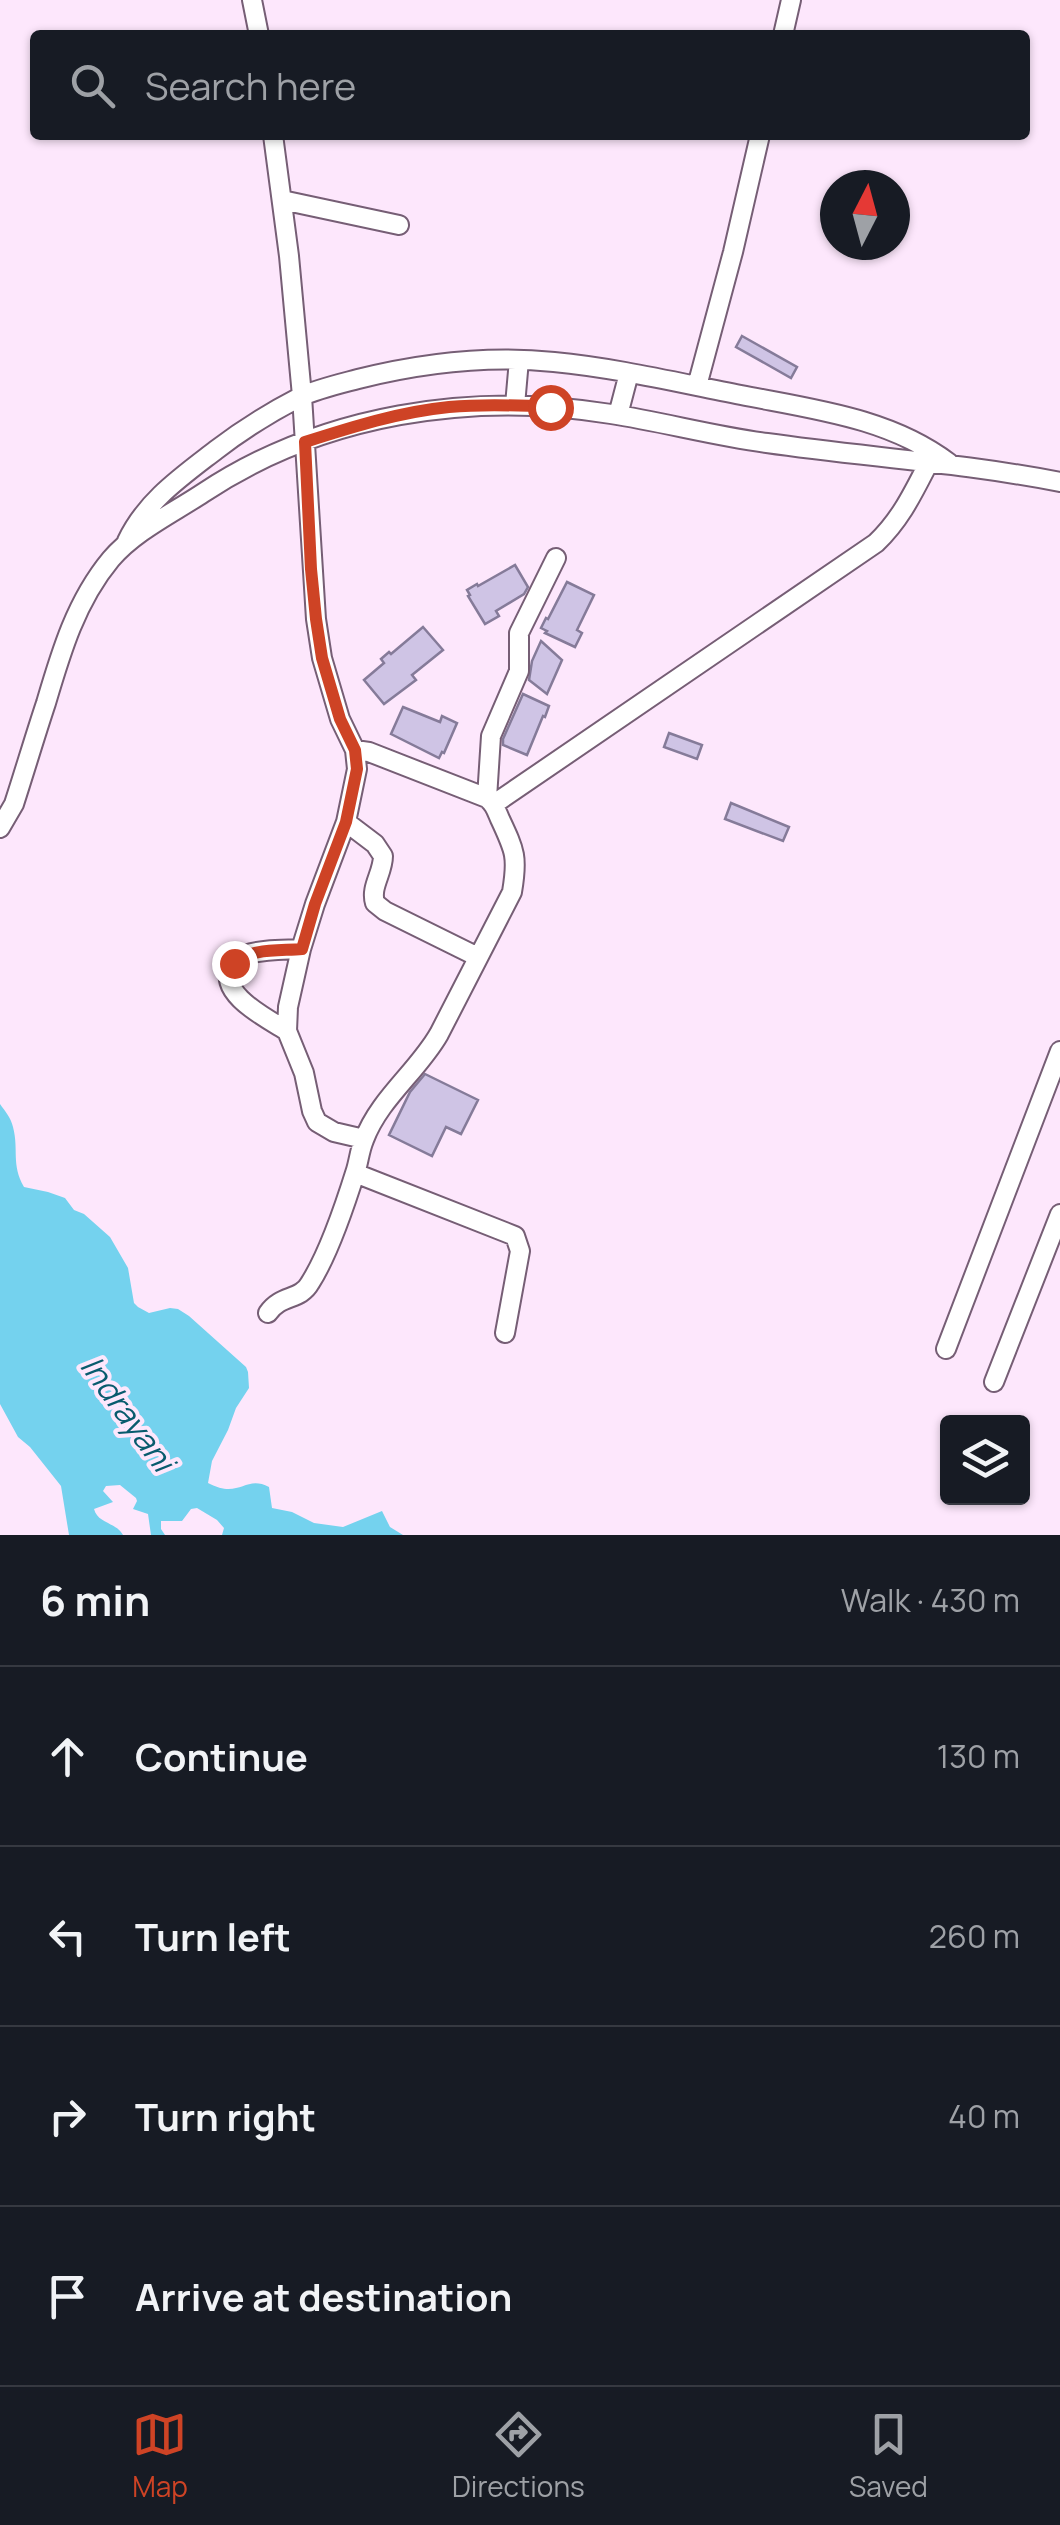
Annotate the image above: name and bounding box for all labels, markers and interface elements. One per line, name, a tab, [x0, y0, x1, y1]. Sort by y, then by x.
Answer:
search box	[30, 30, 1030, 140]
icon: search	[65, 58, 120, 113]
text: Search here	[145, 59, 356, 111]
north arrow	[820, 170, 910, 260]
route start	[528, 385, 574, 431]
route end	[212, 941, 258, 987]
water label: Indrayani	[71, 1346, 187, 1483]
map controls	[940, 1415, 1030, 1505]
button: layers	[940, 1415, 1030, 1505]
text: 6 min	[40, 1571, 150, 1629]
text: Walk · 430 m	[841, 1578, 1020, 1622]
icon: ahead	[40, 1729, 95, 1784]
text: Continue	[135, 1730, 308, 1782]
text: 130 m	[937, 1734, 1020, 1778]
icon: left	[40, 1909, 95, 1964]
text: Turn left	[135, 1910, 291, 1962]
text: 260 m	[929, 1914, 1020, 1958]
icon: right	[40, 2089, 95, 2144]
text: Turn right	[135, 2090, 316, 2142]
text: 40 m	[948, 2094, 1020, 2138]
icon: arrive	[40, 2269, 95, 2324]
text: Arrive at destination	[135, 2270, 512, 2322]
tab: Map	[132, 2407, 188, 2505]
tab: Directions	[452, 2407, 585, 2505]
tab: Saved	[849, 2407, 928, 2505]

